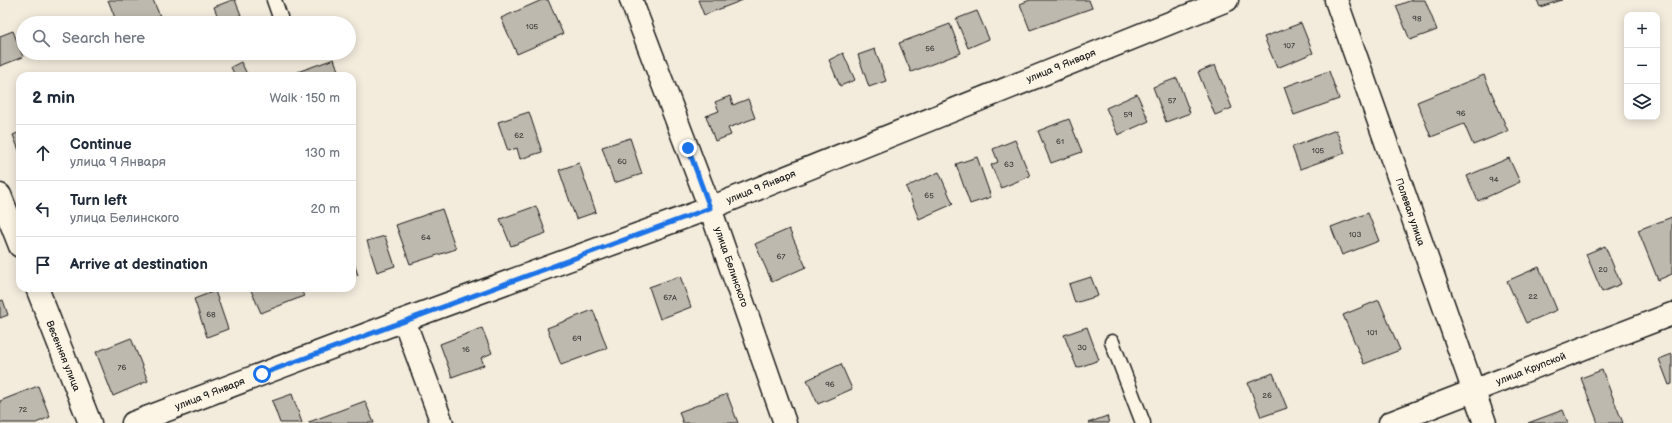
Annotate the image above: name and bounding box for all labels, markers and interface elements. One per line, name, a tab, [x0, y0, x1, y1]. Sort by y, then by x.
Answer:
map controls	[1624, 12, 1660, 120]
button: +	[1624, 12, 1660, 48]
house number: 98	[1412, 14, 1422, 23]
search box	[16, 16, 356, 60]
house number: 105	[526, 22, 539, 31]
icon: search	[30, 27, 52, 49]
text: Search here	[62, 29, 145, 48]
house number: 107	[1283, 41, 1295, 50]
house number: 56	[925, 44, 935, 53]
street label: улица 9 Января	[1025, 46, 1098, 85]
button: −	[1624, 48, 1660, 84]
button: layers	[1624, 84, 1660, 120]
text: 2 min	[32, 88, 75, 108]
text: Walk · 150 m	[269, 90, 340, 106]
house number: 57	[1168, 96, 1176, 105]
house number: 96	[1456, 109, 1466, 118]
house number: 59	[1123, 110, 1133, 119]
house number: 62	[514, 131, 524, 140]
text: Continue	[70, 135, 132, 154]
house number: 61	[1056, 137, 1064, 146]
route end	[679, 139, 697, 157]
icon: ahead	[32, 142, 54, 164]
text: 130 m	[305, 145, 340, 161]
house number: 105	[1312, 146, 1325, 155]
text: улица 9 Января	[70, 154, 166, 170]
house number: 60	[617, 157, 627, 166]
house number: 63	[1004, 160, 1014, 169]
street label: улица 9 Января	[725, 167, 798, 206]
house number: 94	[1489, 175, 1499, 184]
street label: Полевая улица	[1393, 177, 1427, 248]
text: Turn left	[70, 191, 127, 210]
house number: 65	[924, 191, 934, 200]
icon: left	[32, 198, 54, 220]
text: 20 m	[310, 201, 340, 217]
text: улица Белинского	[70, 210, 179, 226]
street label: улица Белинского	[712, 225, 750, 309]
house number: 103	[1349, 230, 1361, 239]
house number: 64	[421, 233, 431, 242]
house number: 67	[777, 252, 785, 261]
icon: arrive	[32, 254, 54, 276]
text: Arrive at destination	[70, 255, 208, 274]
house number: 20	[1598, 265, 1608, 274]
house number: 22	[1528, 292, 1538, 301]
house number: 67А	[663, 293, 677, 302]
house number: 68	[206, 310, 216, 319]
street label: Весенняя улица	[43, 319, 83, 393]
house number: 101	[1367, 328, 1377, 337]
house number: 69	[572, 334, 582, 343]
house number: 30	[1077, 343, 1087, 352]
house number: 16	[462, 345, 470, 354]
street label: улица Крупской	[1494, 350, 1568, 388]
house number: 76	[118, 363, 127, 372]
route start	[253, 365, 271, 383]
street label: улица 9 Января	[173, 375, 247, 413]
house number: 96	[825, 380, 835, 389]
house number: 26	[1262, 391, 1272, 400]
house number: 72	[19, 405, 28, 414]

